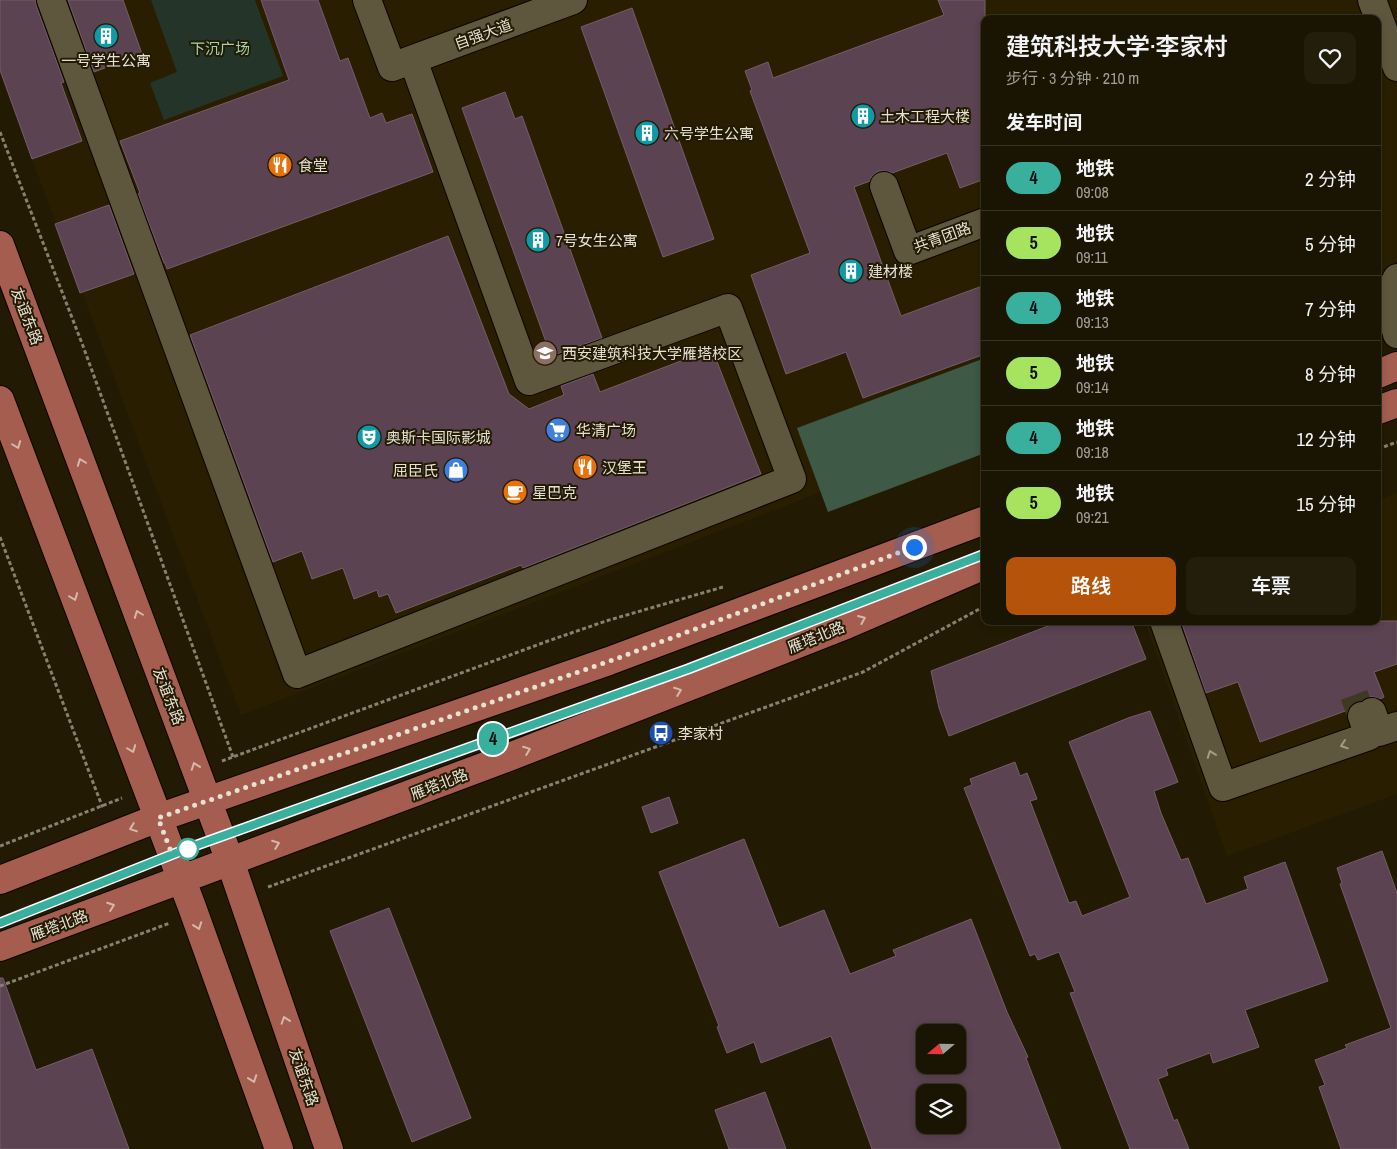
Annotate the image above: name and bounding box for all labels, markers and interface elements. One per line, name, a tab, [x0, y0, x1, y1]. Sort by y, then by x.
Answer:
street label: 自强大道	[451, 14, 515, 54]
building icon: 一号学生公寓	[93, 23, 119, 49]
text: 建筑科技大学·李家村	[1006, 30, 1227, 62]
button: heart	[1304, 32, 1356, 84]
park label: 下沉广场	[190, 38, 250, 59]
place label: 一号学生公寓	[61, 50, 151, 71]
text: 步行 · 3 分钟 · 210 m	[1006, 67, 1139, 89]
building icon: 土木工程大楼	[850, 103, 876, 129]
place label: 土木工程大楼	[880, 106, 970, 127]
text: 发车时间	[1006, 109, 1082, 135]
building icon: 六号学生公寓	[634, 120, 660, 146]
place label: 六号学生公寓	[664, 123, 754, 144]
restaurant icon: 食堂	[267, 152, 293, 178]
place label: 食堂	[298, 155, 328, 176]
text: 地铁	[1076, 155, 1114, 181]
text: 4	[1029, 165, 1038, 190]
text: 2 分钟	[1305, 166, 1356, 192]
text: 09:08	[1076, 181, 1109, 203]
street label: 共青团路	[910, 217, 974, 257]
text: 地铁	[1076, 220, 1114, 246]
building icon: 7号女生公寓	[525, 227, 551, 253]
place label: 7号女生公寓	[556, 230, 638, 251]
text: 5	[1029, 230, 1038, 255]
text: 5 分钟	[1305, 231, 1356, 257]
text: 09:11	[1076, 246, 1108, 268]
building icon: 建材楼	[838, 258, 864, 284]
place label: 建材楼	[868, 261, 913, 282]
street label: 友谊东路	[6, 284, 48, 348]
text: 地铁	[1076, 285, 1114, 311]
text: 4	[1029, 295, 1038, 320]
text: 7 分钟	[1305, 296, 1356, 322]
text: 09:13	[1076, 311, 1109, 333]
school or university icon: 西安建筑科技大学雁塔校区	[532, 340, 558, 366]
place label: 西安建筑科技大学雁塔校区	[562, 343, 742, 364]
text: 地铁	[1076, 350, 1114, 376]
text: 5	[1029, 360, 1038, 385]
text: 8 分钟	[1305, 361, 1356, 387]
text: 09:14	[1076, 376, 1109, 398]
text: 地铁	[1076, 415, 1114, 441]
supermarket icon: 华清广场	[545, 417, 571, 443]
place label: 华清广场	[576, 420, 636, 441]
theatre icon: 奥斯卡国际影城	[356, 424, 382, 450]
text: 4	[1029, 425, 1038, 450]
text: 12 分钟	[1296, 426, 1356, 452]
place label: 奥斯卡国际影城	[386, 427, 491, 448]
one-way arrow	[11, 440, 21, 449]
text: 09:18	[1076, 441, 1109, 463]
restaurant icon: 汉堡王	[572, 454, 598, 480]
shop icon: 屈臣氏	[443, 457, 469, 483]
place label: 汉堡王	[602, 457, 647, 478]
one-way arrow	[77, 458, 87, 467]
place label: 屈臣氏	[393, 460, 438, 481]
cafe icon: 星巴克	[502, 479, 528, 505]
text: 地铁	[1076, 480, 1114, 506]
place label: 星巴克	[532, 482, 577, 503]
text: 5	[1029, 490, 1038, 515]
text: 15 分钟	[1296, 491, 1356, 517]
text: 09:21	[1076, 506, 1109, 528]
your location	[902, 535, 927, 560]
button: 路线	[1006, 557, 1176, 615]
button: 车票	[1186, 557, 1356, 615]
one-way arrow	[68, 592, 79, 601]
one-way arrow	[134, 610, 144, 619]
one-way arrow	[857, 614, 865, 624]
street label: 雁塔北路	[784, 616, 848, 658]
street label: 友谊东路	[148, 664, 190, 728]
one-way arrow	[673, 687, 682, 697]
bus stop icon: 李家村	[648, 720, 674, 746]
line badge: 4	[477, 723, 509, 755]
place label: 李家村	[678, 723, 723, 744]
text: 4	[489, 726, 497, 751]
one-way arrow	[1340, 739, 1349, 749]
one-way arrow	[126, 745, 136, 753]
one-way arrow	[522, 746, 530, 756]
one-way arrow	[1207, 750, 1217, 759]
one-way arrow	[191, 763, 201, 771]
street label: 雁塔北路	[407, 763, 471, 805]
one-way arrow	[129, 822, 137, 832]
unlabelled marker	[177, 838, 199, 860]
one-way arrow	[271, 840, 280, 850]
one-way arrow	[107, 902, 115, 912]
street label: 雁塔北路	[27, 905, 91, 945]
one-way arrow	[192, 921, 202, 930]
one-way arrow	[281, 1016, 291, 1025]
north arrow	[916, 1024, 966, 1074]
map controls	[916, 1024, 966, 1134]
street label: 友谊东路	[284, 1045, 324, 1109]
one-way arrow	[247, 1074, 257, 1082]
button: layers	[916, 1084, 966, 1134]

